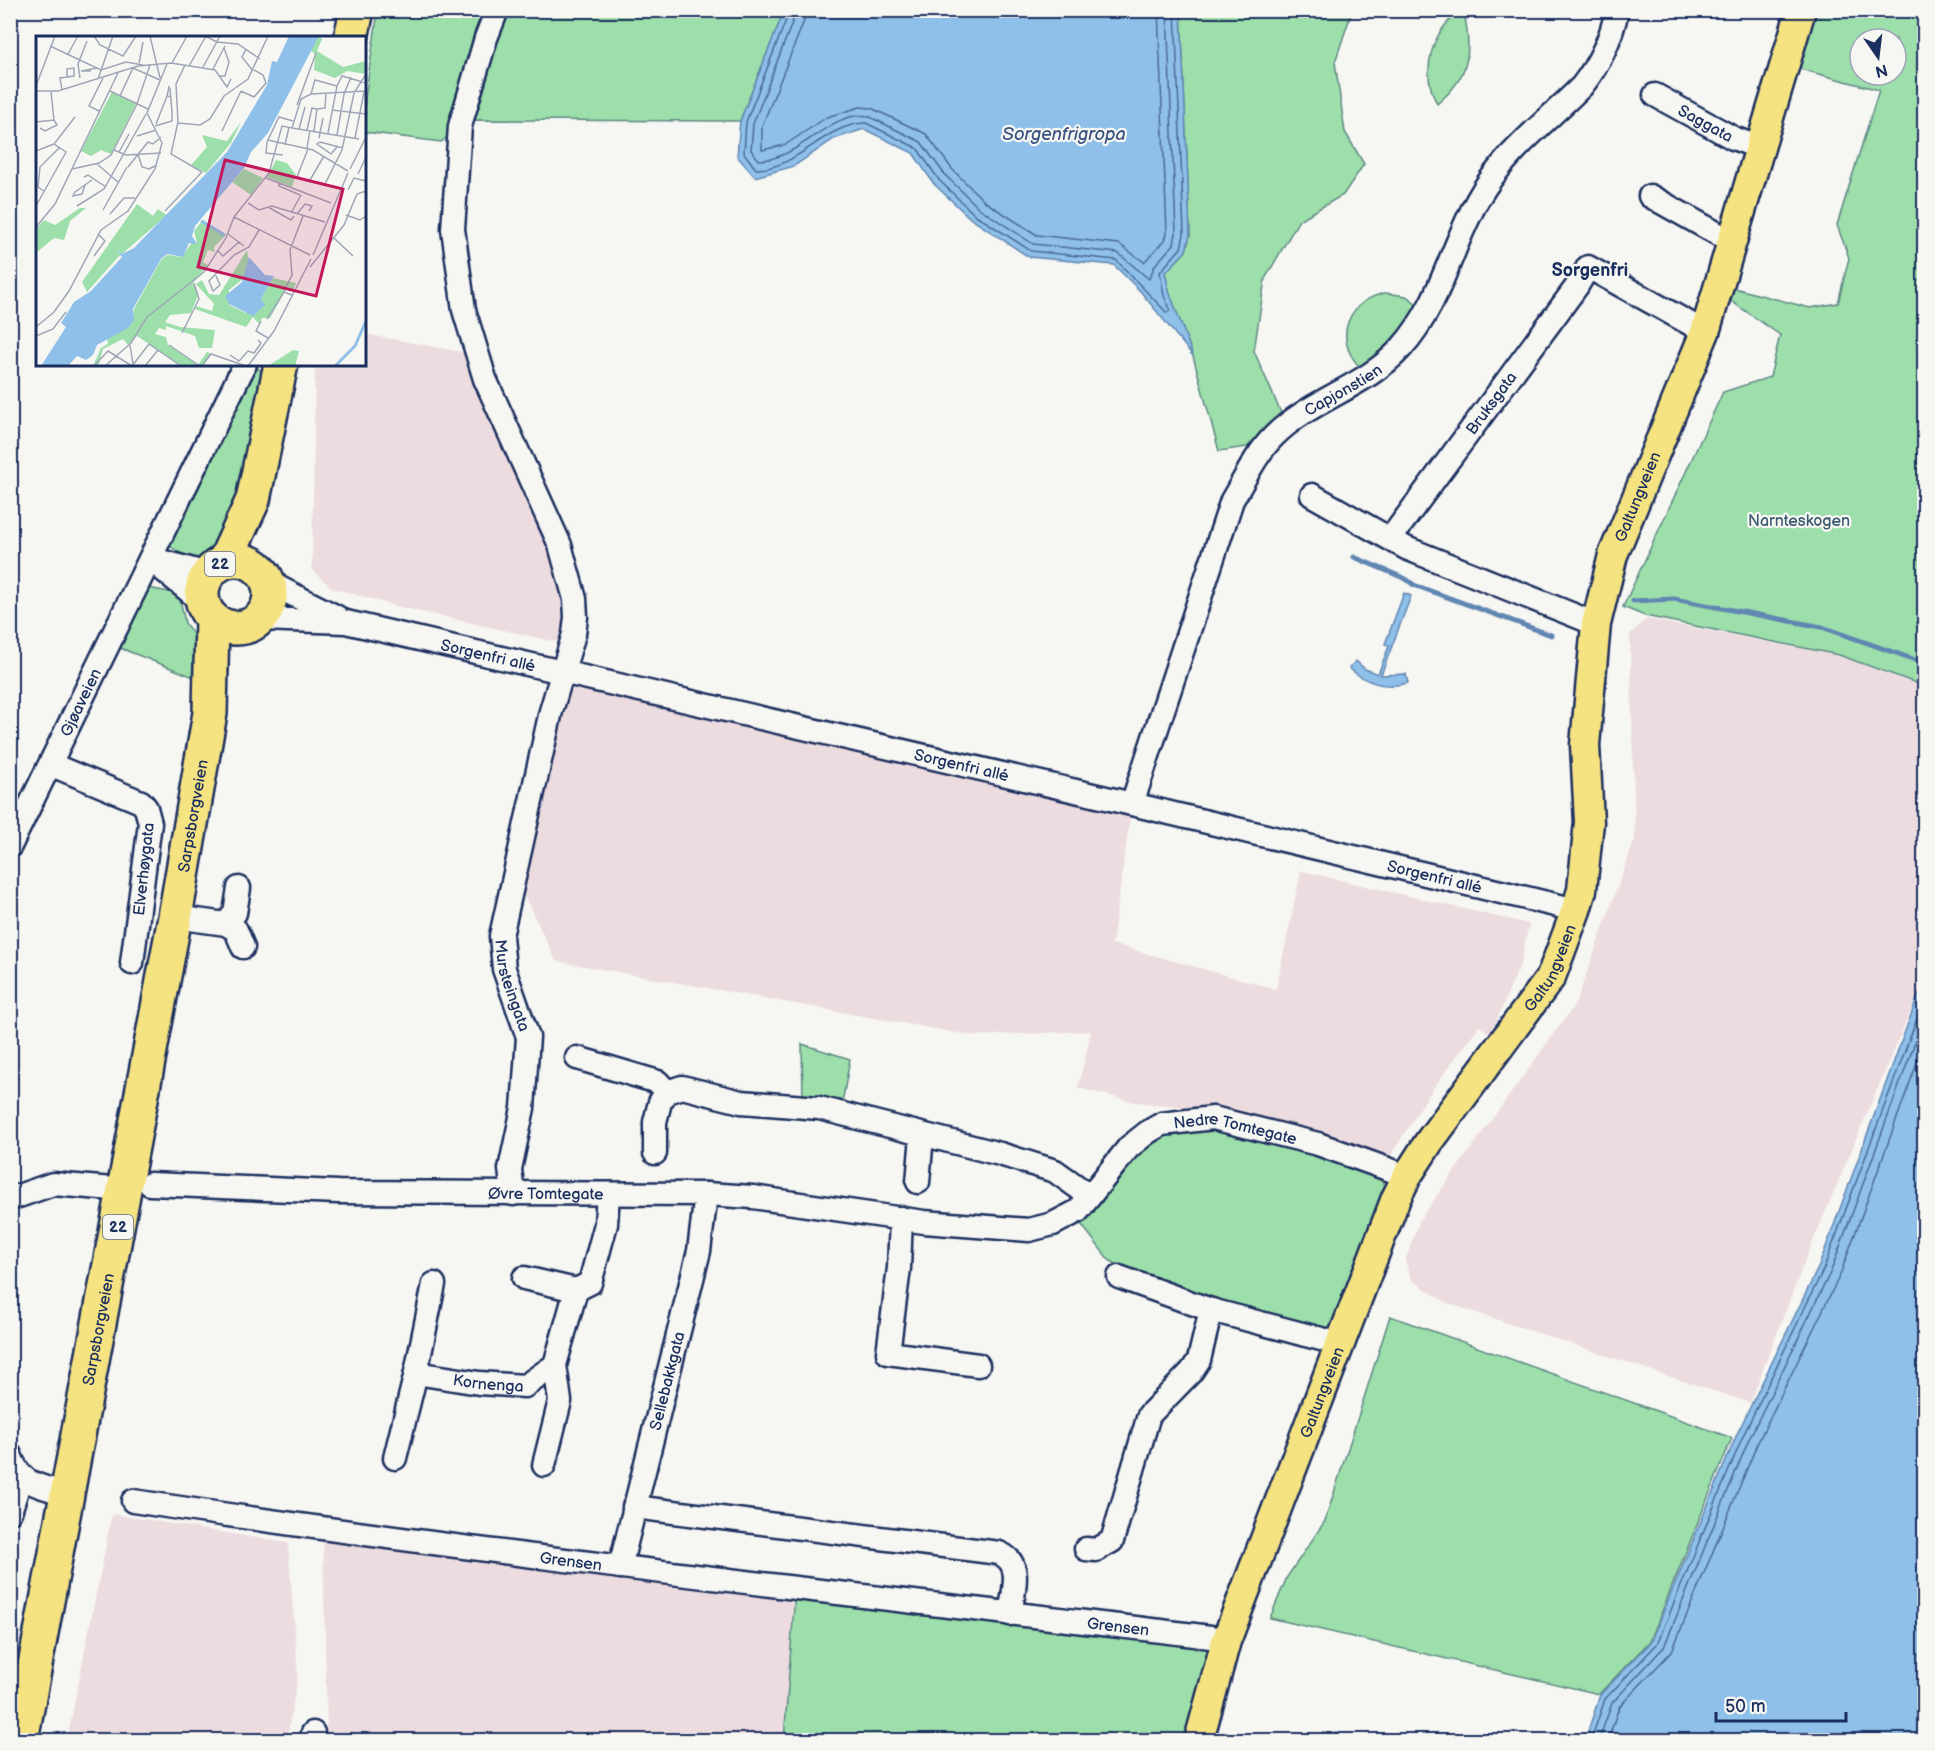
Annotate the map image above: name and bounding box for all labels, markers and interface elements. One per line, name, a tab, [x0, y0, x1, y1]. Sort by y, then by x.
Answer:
north arrow	[1848, 27, 1908, 87]
inset map	[36, 36, 366, 366]
text: N	[1873, 59, 1889, 81]
street label: Saggata	[1674, 102, 1736, 147]
water label: Sorgenfrigropa	[1002, 124, 1126, 145]
district label: Sorgenfri	[1552, 260, 1628, 281]
street label: Capjonstien	[1301, 361, 1386, 421]
street label: Bruksgata	[1463, 369, 1521, 439]
street label: Galtungveien	[1611, 449, 1666, 545]
park label: Narnteskogen	[1748, 512, 1850, 531]
road number: 22	[205, 552, 235, 576]
street label: Sorgenfri allé	[439, 636, 537, 677]
street label: Gjøaveien	[57, 666, 106, 740]
street label: Sorgenfri allé	[912, 746, 1011, 786]
street label: Sarpsborgveien	[175, 758, 213, 874]
street label: Elverhøygata	[130, 822, 159, 916]
street label: Sorgenfri allé	[1385, 857, 1484, 898]
street label: Galtungveien	[1521, 922, 1581, 1016]
street label: Mursteingata	[490, 939, 533, 1034]
street label: Nedre Tomtegate	[1173, 1109, 1299, 1150]
street label: Øvre Tomtegate	[488, 1185, 604, 1204]
road number: 22	[103, 1215, 133, 1239]
street label: Sarpsborgveien	[80, 1272, 119, 1387]
street label: Sellebakkgata	[647, 1330, 689, 1432]
street label: Galtungveien	[1297, 1345, 1349, 1441]
street label: Kornenga	[452, 1371, 524, 1397]
street label: Grensen	[539, 1549, 603, 1575]
street label: Grensen	[1086, 1614, 1150, 1641]
scale bar	[1716, 1685, 1846, 1723]
text: 50 m	[1725, 1696, 1766, 1717]

